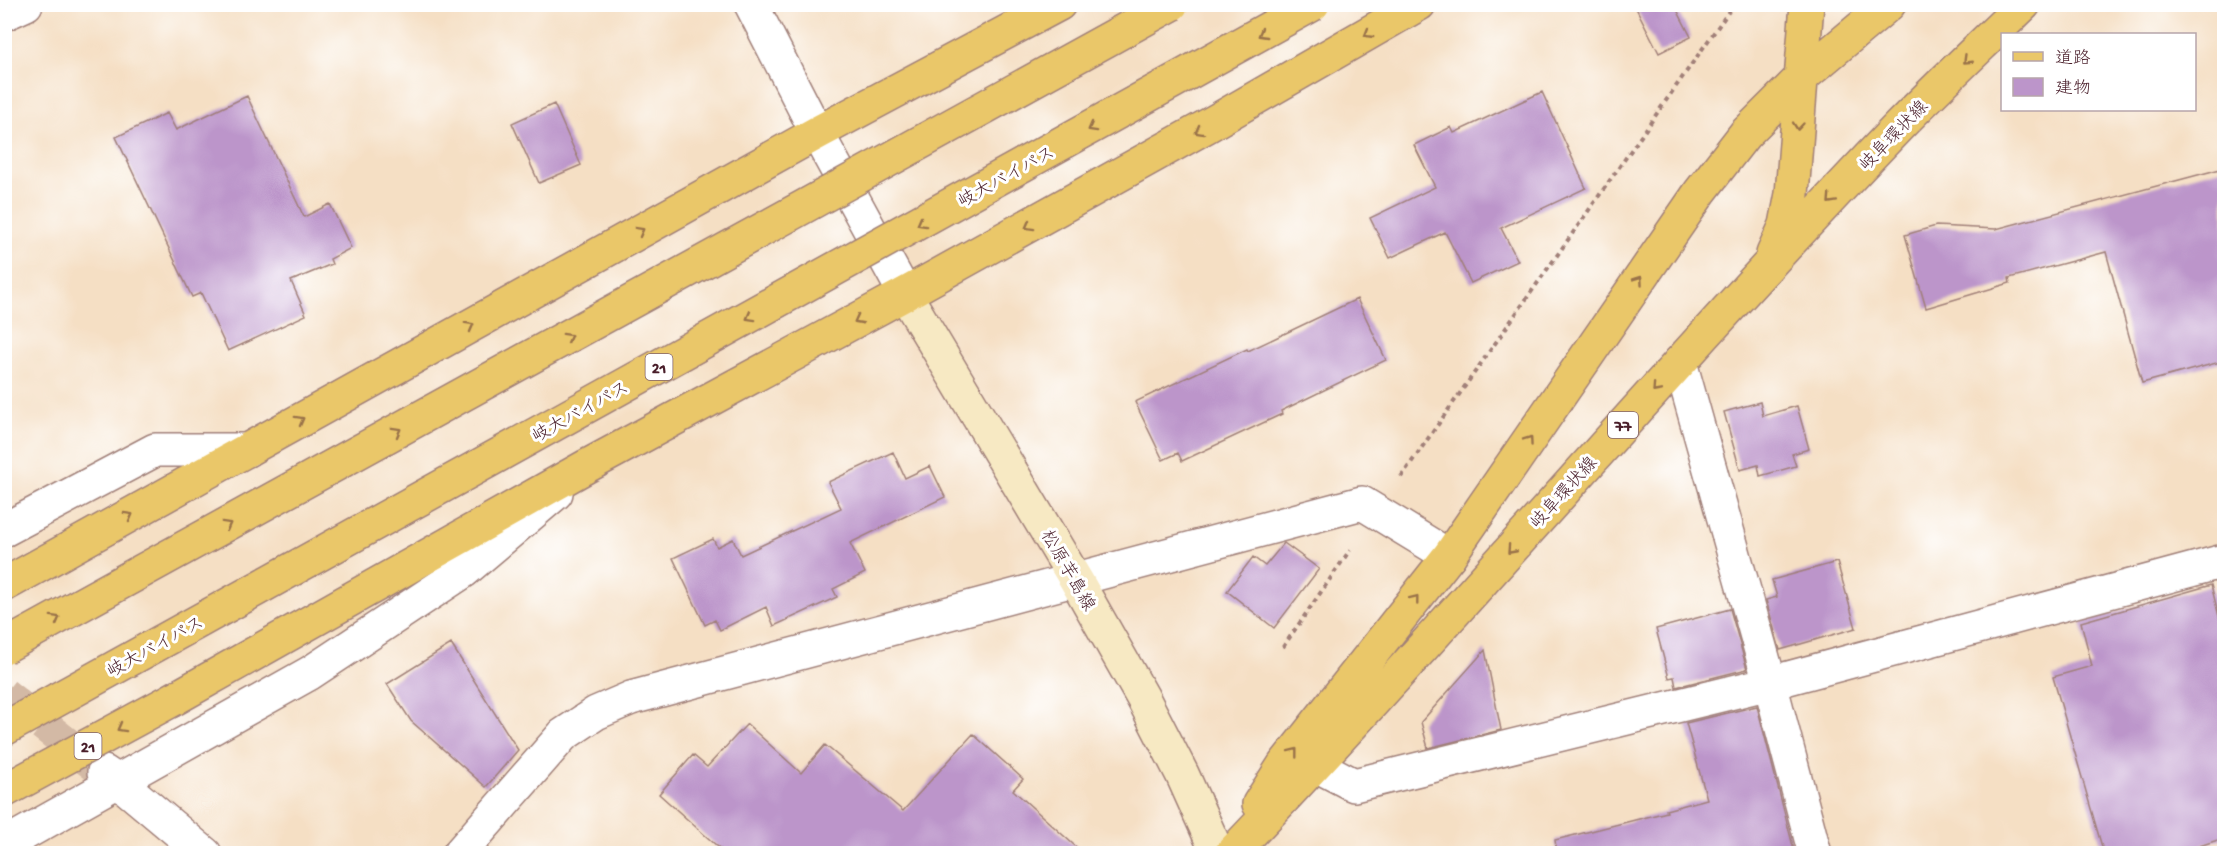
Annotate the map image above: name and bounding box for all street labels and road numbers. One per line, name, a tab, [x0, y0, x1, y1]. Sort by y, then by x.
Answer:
street label: 岐阜環状線	[1855, 96, 1934, 176]
street label: 岐大バイパス	[955, 142, 1059, 213]
road number: 21	[646, 354, 672, 380]
street label: 岐大バイパス	[529, 377, 633, 448]
road number: 77	[1608, 412, 1638, 438]
street label: 岐阜環状線	[1526, 453, 1603, 534]
street label: 松原芋島線	[1035, 527, 1099, 615]
street label: 岐大バイパス	[104, 612, 208, 683]
road number: 21	[74, 733, 101, 759]

